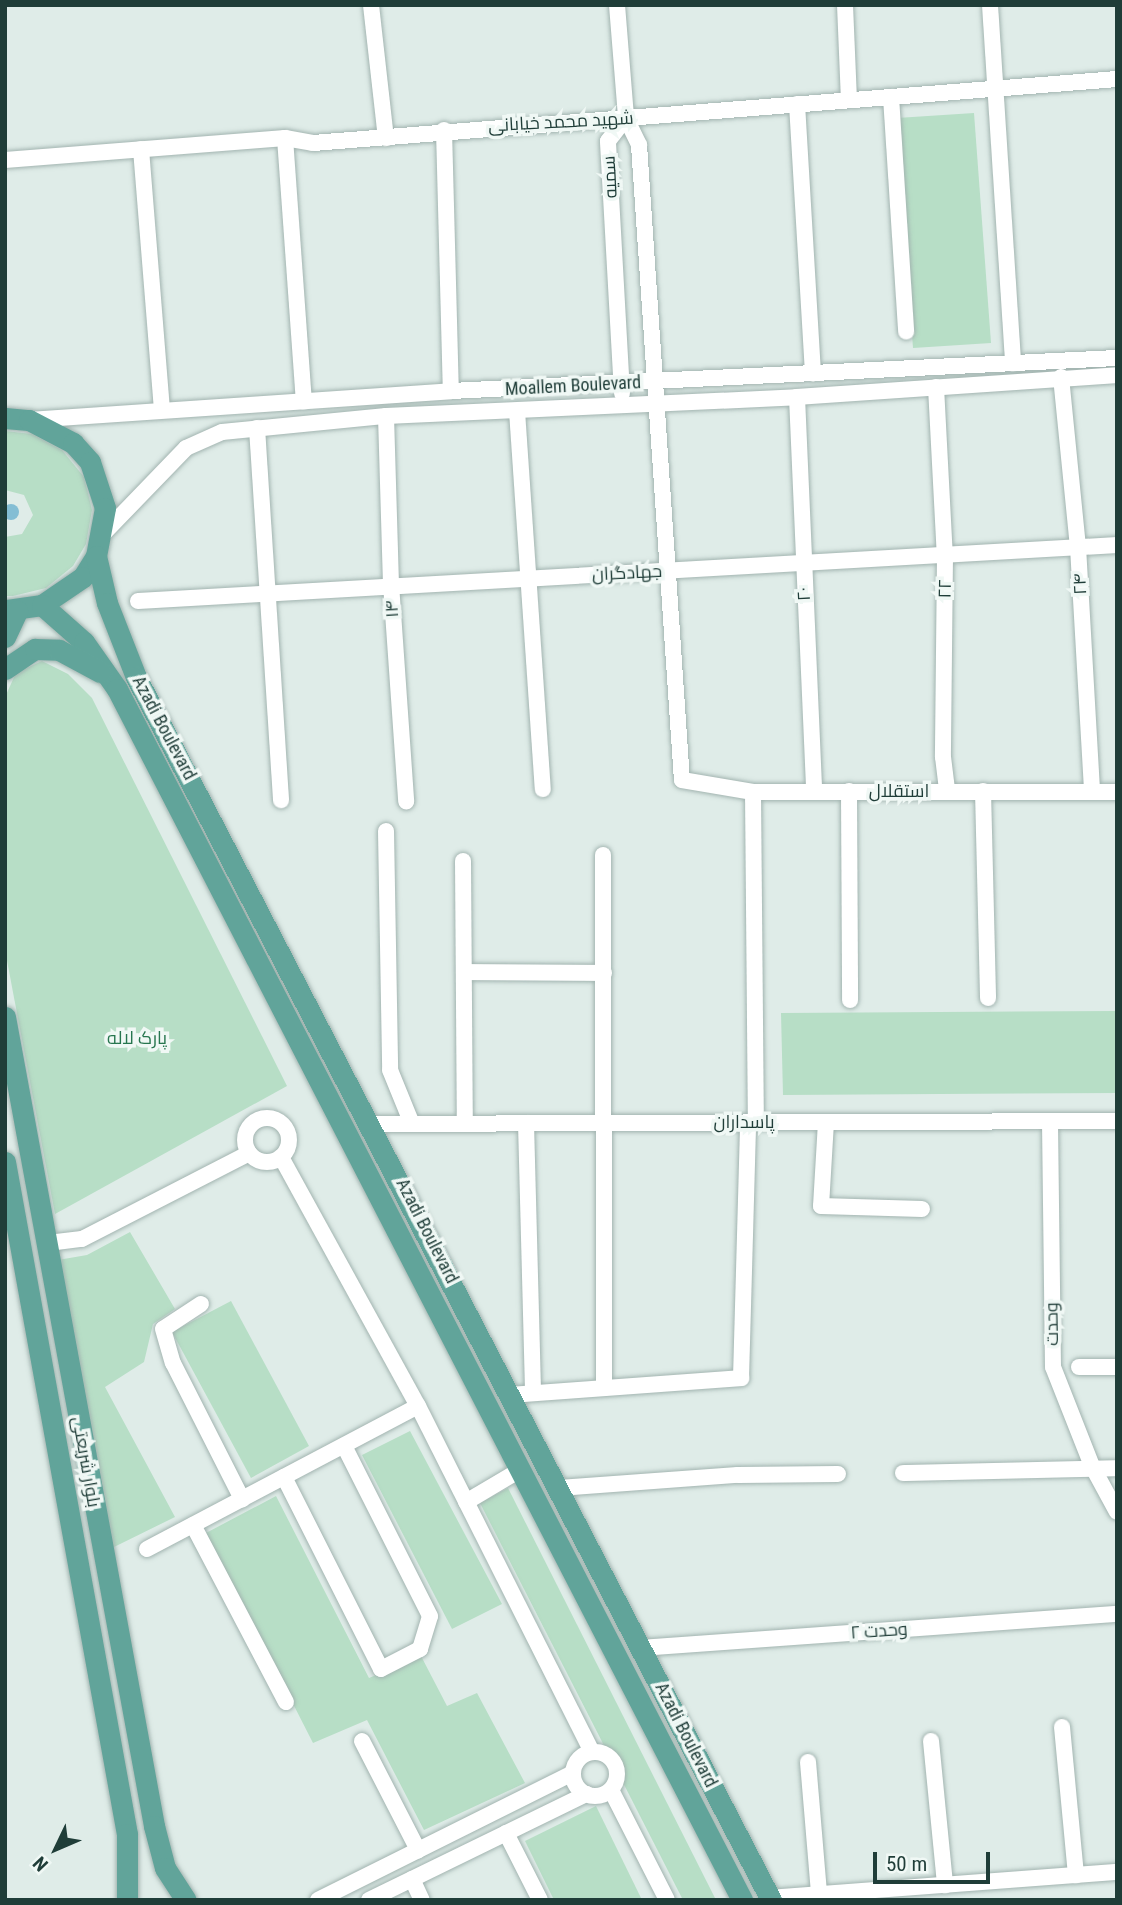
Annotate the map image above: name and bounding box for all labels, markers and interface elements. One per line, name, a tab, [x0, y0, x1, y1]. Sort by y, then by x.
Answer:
street label: شهید محمد خیابانی	[488, 107, 634, 137]
street label: سمیه	[598, 155, 622, 199]
street label: Moallem Boulevard	[504, 372, 642, 400]
street label: جهادگران	[591, 560, 663, 586]
street label: ۲۴	[1069, 573, 1091, 595]
street label: ۲۲	[934, 579, 956, 599]
street label: ۲۰	[793, 586, 815, 602]
street label: ۱۴	[381, 600, 403, 618]
street label: Azadi Boulevard	[128, 672, 200, 784]
street label: استقلال	[869, 780, 929, 802]
park label: پارک لاله	[107, 1027, 167, 1049]
street label: پاسداران	[713, 1111, 775, 1133]
street label: Azadi Boulevard	[391, 1175, 463, 1287]
street label: وحدت	[1041, 1302, 1063, 1346]
street label: بلوار شریعتی	[67, 1415, 105, 1509]
street label: وحدت ۲	[850, 1618, 908, 1644]
street label: Azadi Boulevard	[650, 1679, 722, 1791]
north arrow	[21, 1814, 91, 1884]
scale bar	[877, 1839, 994, 1883]
text: N	[28, 1852, 53, 1876]
text: 50 m	[886, 1852, 927, 1876]

